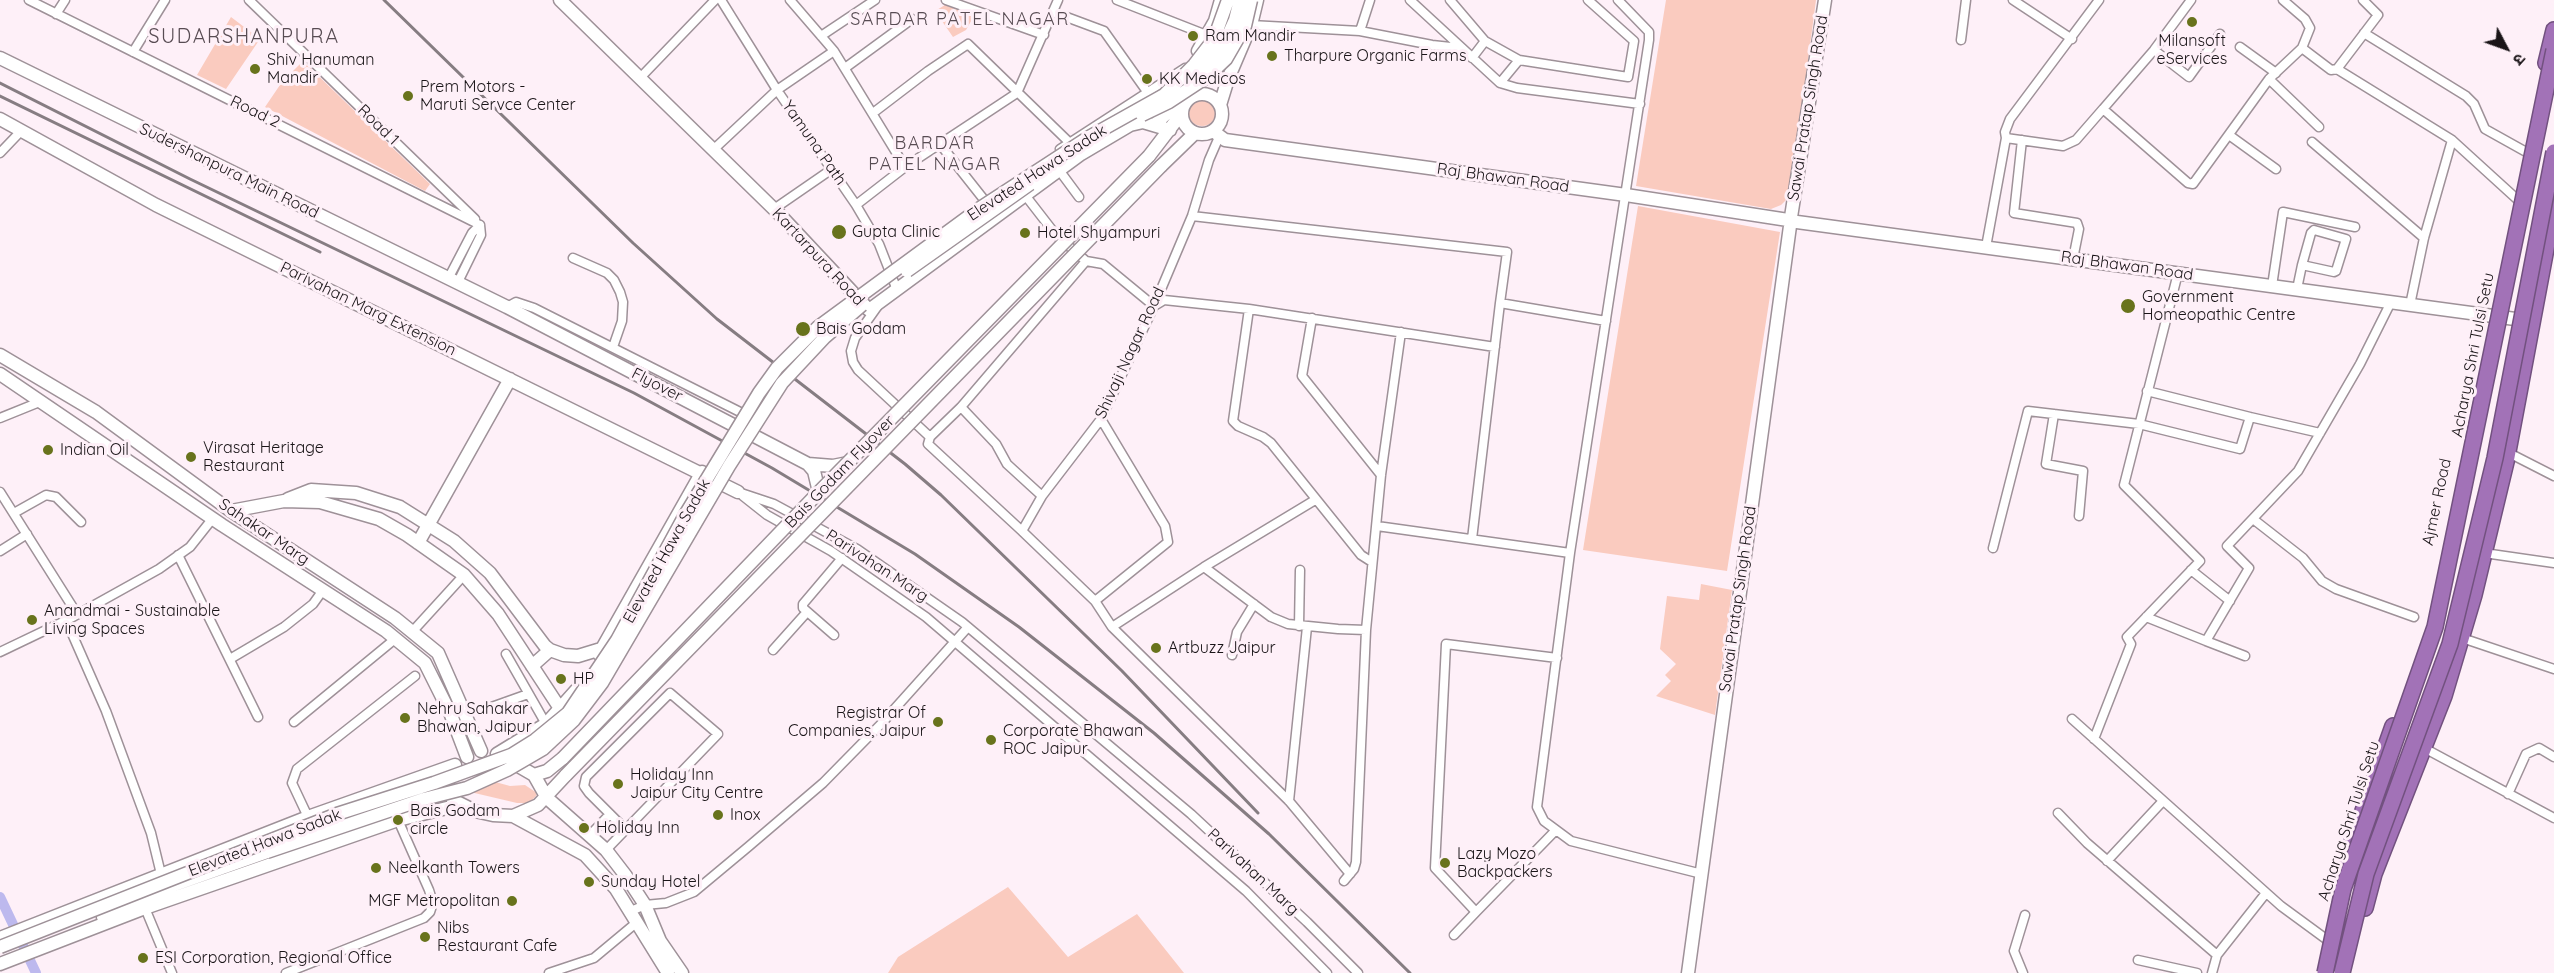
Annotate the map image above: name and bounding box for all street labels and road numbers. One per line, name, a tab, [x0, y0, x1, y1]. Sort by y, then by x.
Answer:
street label: Sawai Pratap Singh Road	[1784, 14, 1832, 202]
street label: Road 2	[227, 92, 283, 132]
street label: Yamuna Path	[778, 97, 850, 189]
street label: Road 1	[353, 101, 403, 149]
street label: Sudershanpura Main Road	[136, 119, 322, 223]
street label: Elevated Hawa Sadak	[964, 121, 1110, 225]
street label: Raj Bhawan Road	[1436, 159, 1570, 197]
street label: Kartarpura Road	[768, 204, 868, 310]
street label: Raj Bhawan Road	[2060, 247, 2194, 285]
street label: Parivahan Marg Extension	[277, 258, 459, 360]
street label: Acharya Shri Tulsi Setu	[2448, 271, 2498, 439]
street label: Shivaji Nagar Road	[1091, 284, 1169, 422]
street label: Flyover	[628, 364, 686, 406]
street label: Bais Godam Flyover	[781, 412, 899, 532]
street label: Ajmer Road	[2418, 457, 2456, 547]
street label: Elevated Hawa Sadak	[619, 475, 715, 627]
street label: Sahakar Marg	[215, 495, 313, 569]
street label: Sawai Pratap Singh Road	[1715, 505, 1761, 693]
street label: Parivahan Marg	[822, 526, 932, 606]
street label: Acharya Shri Tulsi Setu	[2314, 739, 2384, 903]
street label: Elevated Hawa Sadak	[186, 805, 344, 881]
street label: Parivahan Marg	[1203, 825, 1303, 919]

